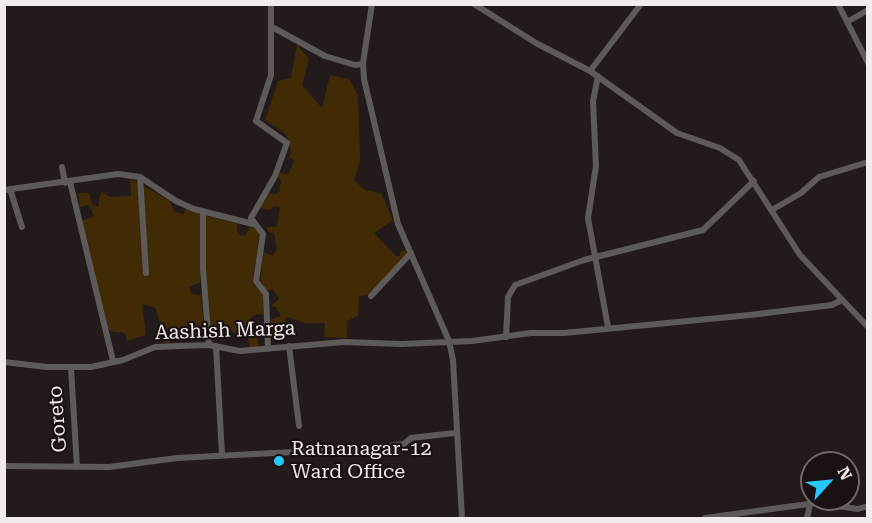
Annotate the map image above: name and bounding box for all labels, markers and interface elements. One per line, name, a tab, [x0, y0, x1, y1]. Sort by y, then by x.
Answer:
street label: Aashish Marga	[154, 317, 296, 345]
street label: Goreto	[44, 385, 72, 453]
place label: Ratnanagar-12 Ward Office	[291, 437, 432, 484]
north arrow	[800, 451, 860, 511]
marker: Ratnanagar-12 Ward Office	[272, 454, 286, 468]
text: N	[833, 464, 856, 483]

